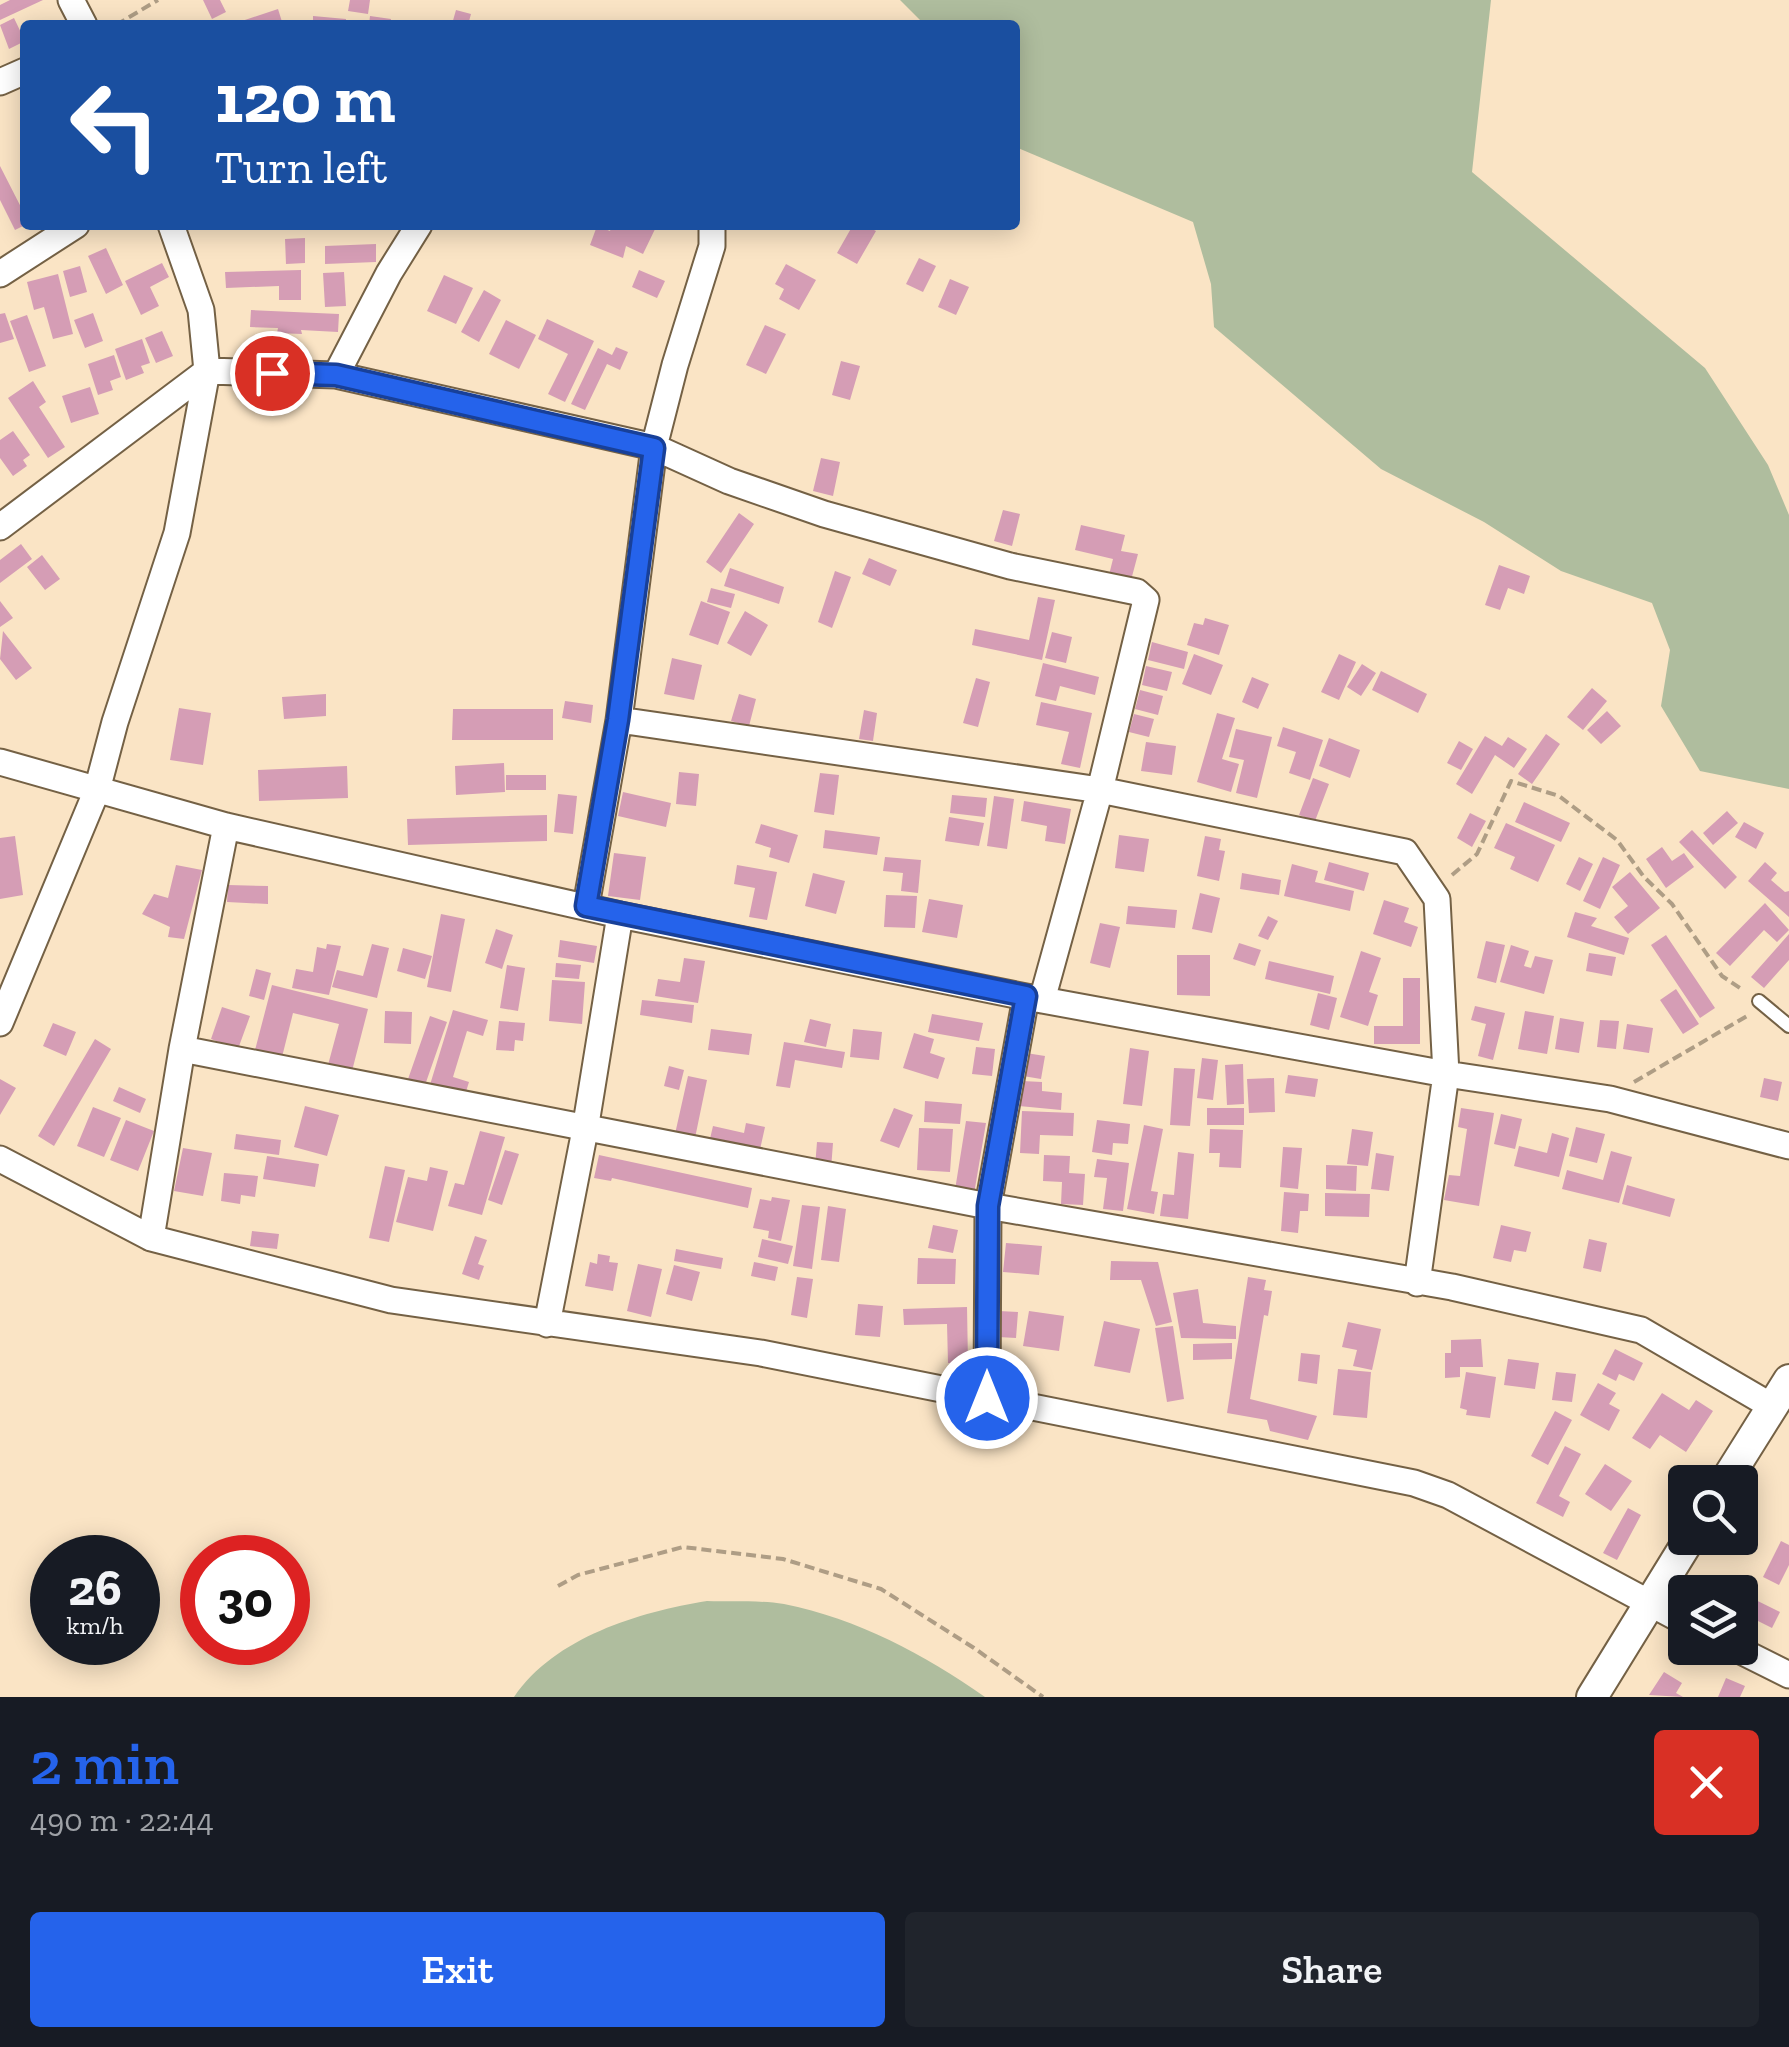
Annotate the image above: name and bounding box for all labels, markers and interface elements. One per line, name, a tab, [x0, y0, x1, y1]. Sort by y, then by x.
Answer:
text: 120 m	[215, 56, 396, 140]
icon: left	[50, 60, 180, 190]
text: Turn left	[215, 141, 387, 195]
pin	[230, 331, 315, 416]
icon: arrive	[245, 346, 300, 401]
position arrow	[935, 1346, 1039, 1450]
map controls	[1668, 1465, 1758, 1665]
button: search	[1668, 1465, 1758, 1555]
speed limit sign: 30	[180, 1535, 310, 1665]
text: 26	[68, 1558, 122, 1618]
button: layers	[1668, 1575, 1758, 1665]
text: km/h	[66, 1610, 124, 1640]
text: 2 min	[30, 1727, 179, 1799]
button: close	[1654, 1730, 1759, 1835]
text: 490 m · 22:44	[30, 1801, 214, 1839]
button: Exit	[30, 1912, 885, 2027]
button: Share	[905, 1912, 1759, 2027]

